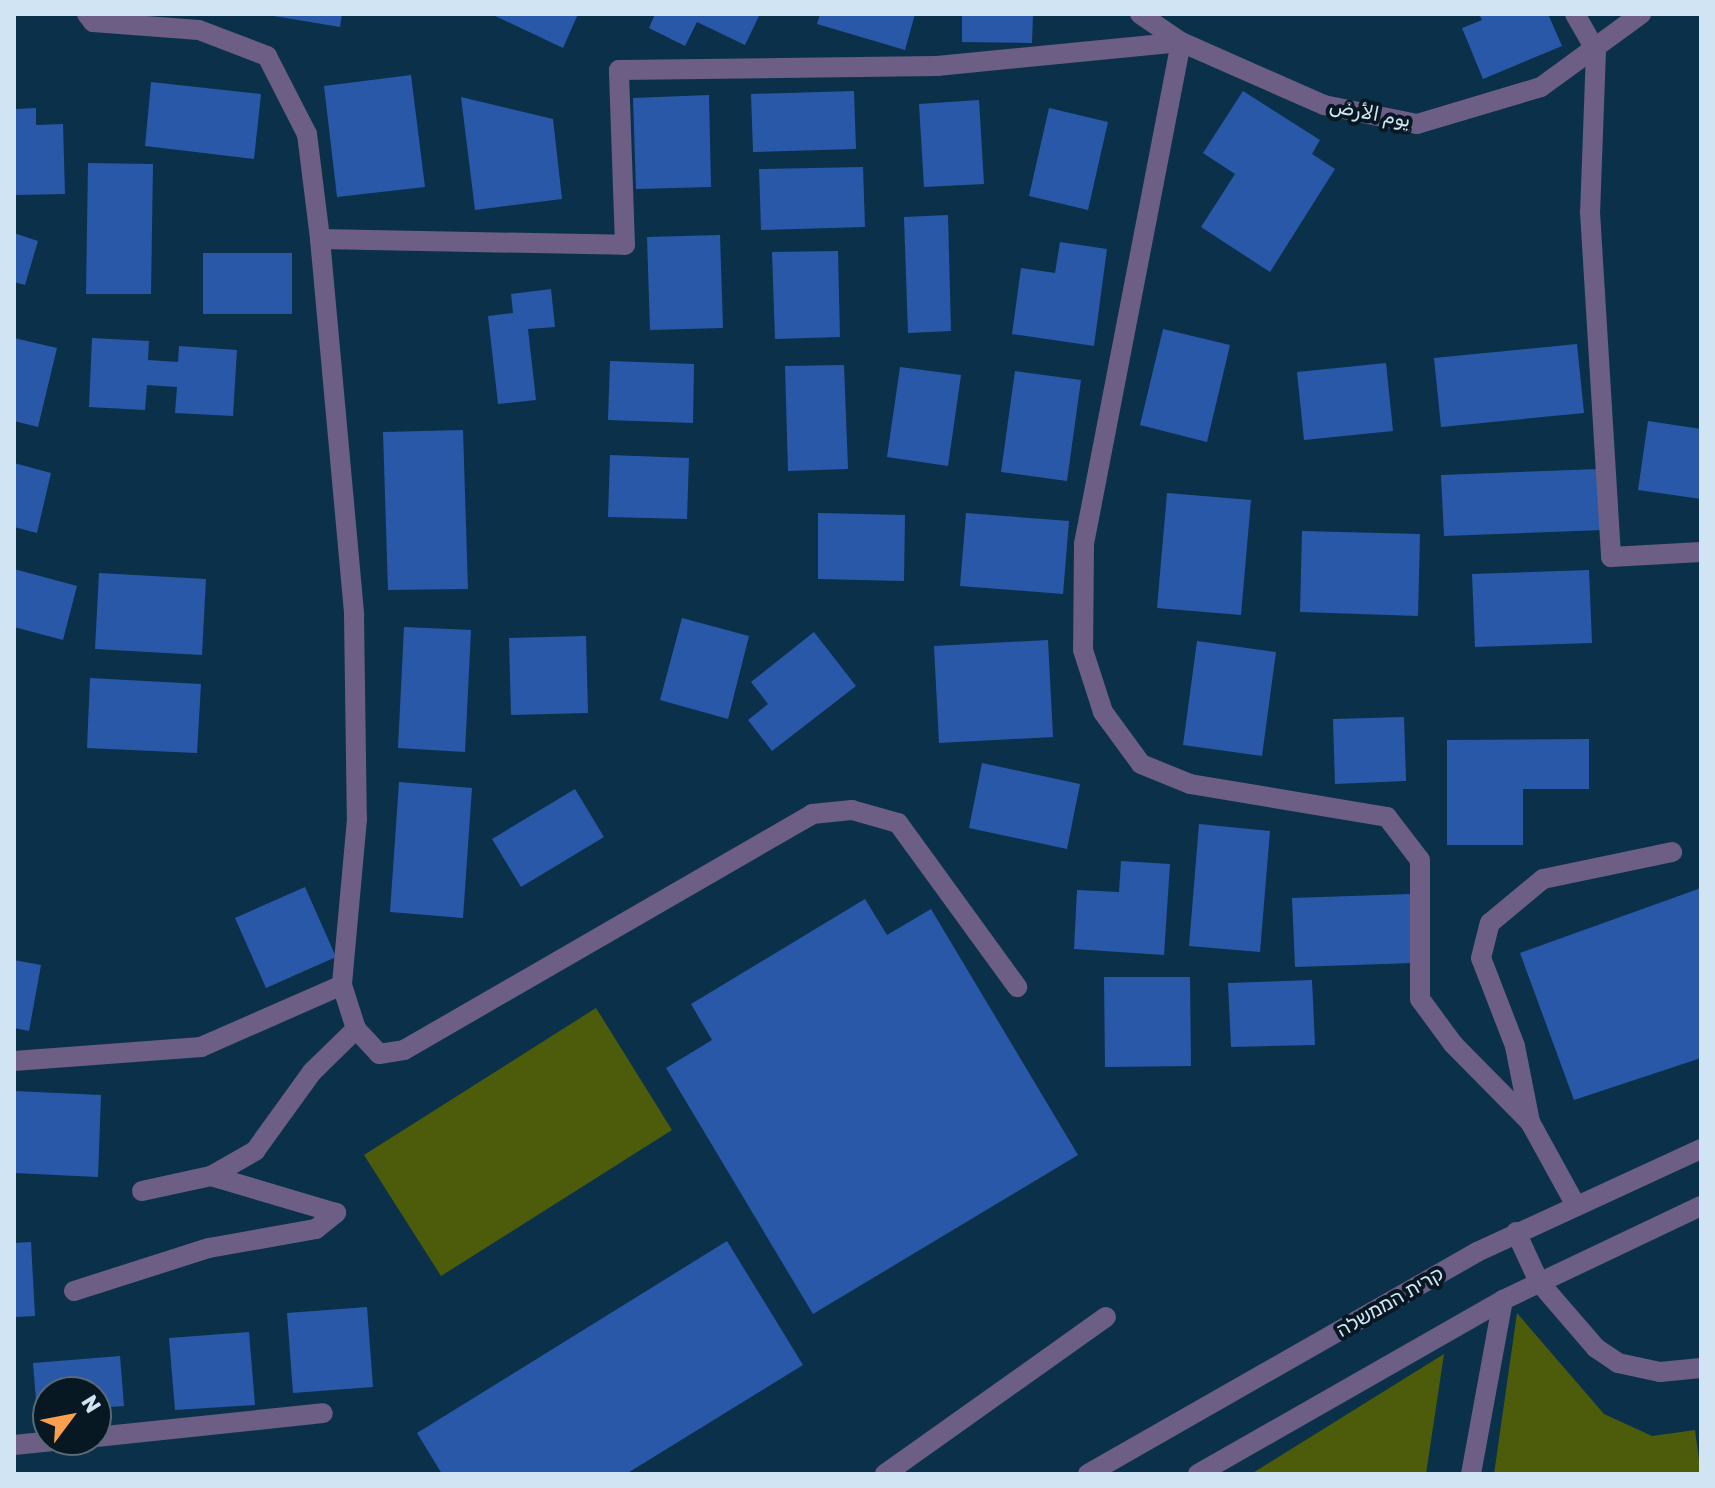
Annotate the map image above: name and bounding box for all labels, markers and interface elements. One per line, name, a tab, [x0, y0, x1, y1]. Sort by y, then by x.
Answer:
street label: يوم الأرض	[1328, 93, 1412, 133]
street label: קרית הממשלה	[1332, 1262, 1448, 1342]
north arrow	[32, 1376, 112, 1456]
text: N	[75, 1390, 107, 1418]

